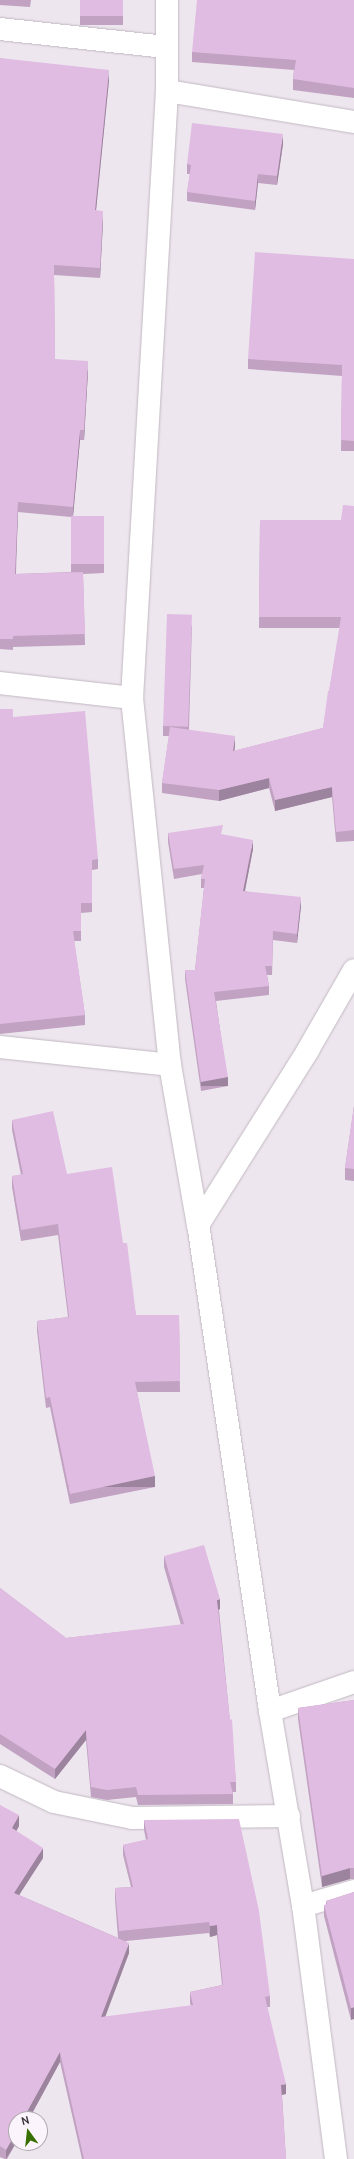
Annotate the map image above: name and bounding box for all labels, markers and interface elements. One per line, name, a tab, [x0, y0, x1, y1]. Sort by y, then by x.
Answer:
north arrow	[8, 2111, 48, 2151]
text: N	[20, 2113, 31, 2128]

